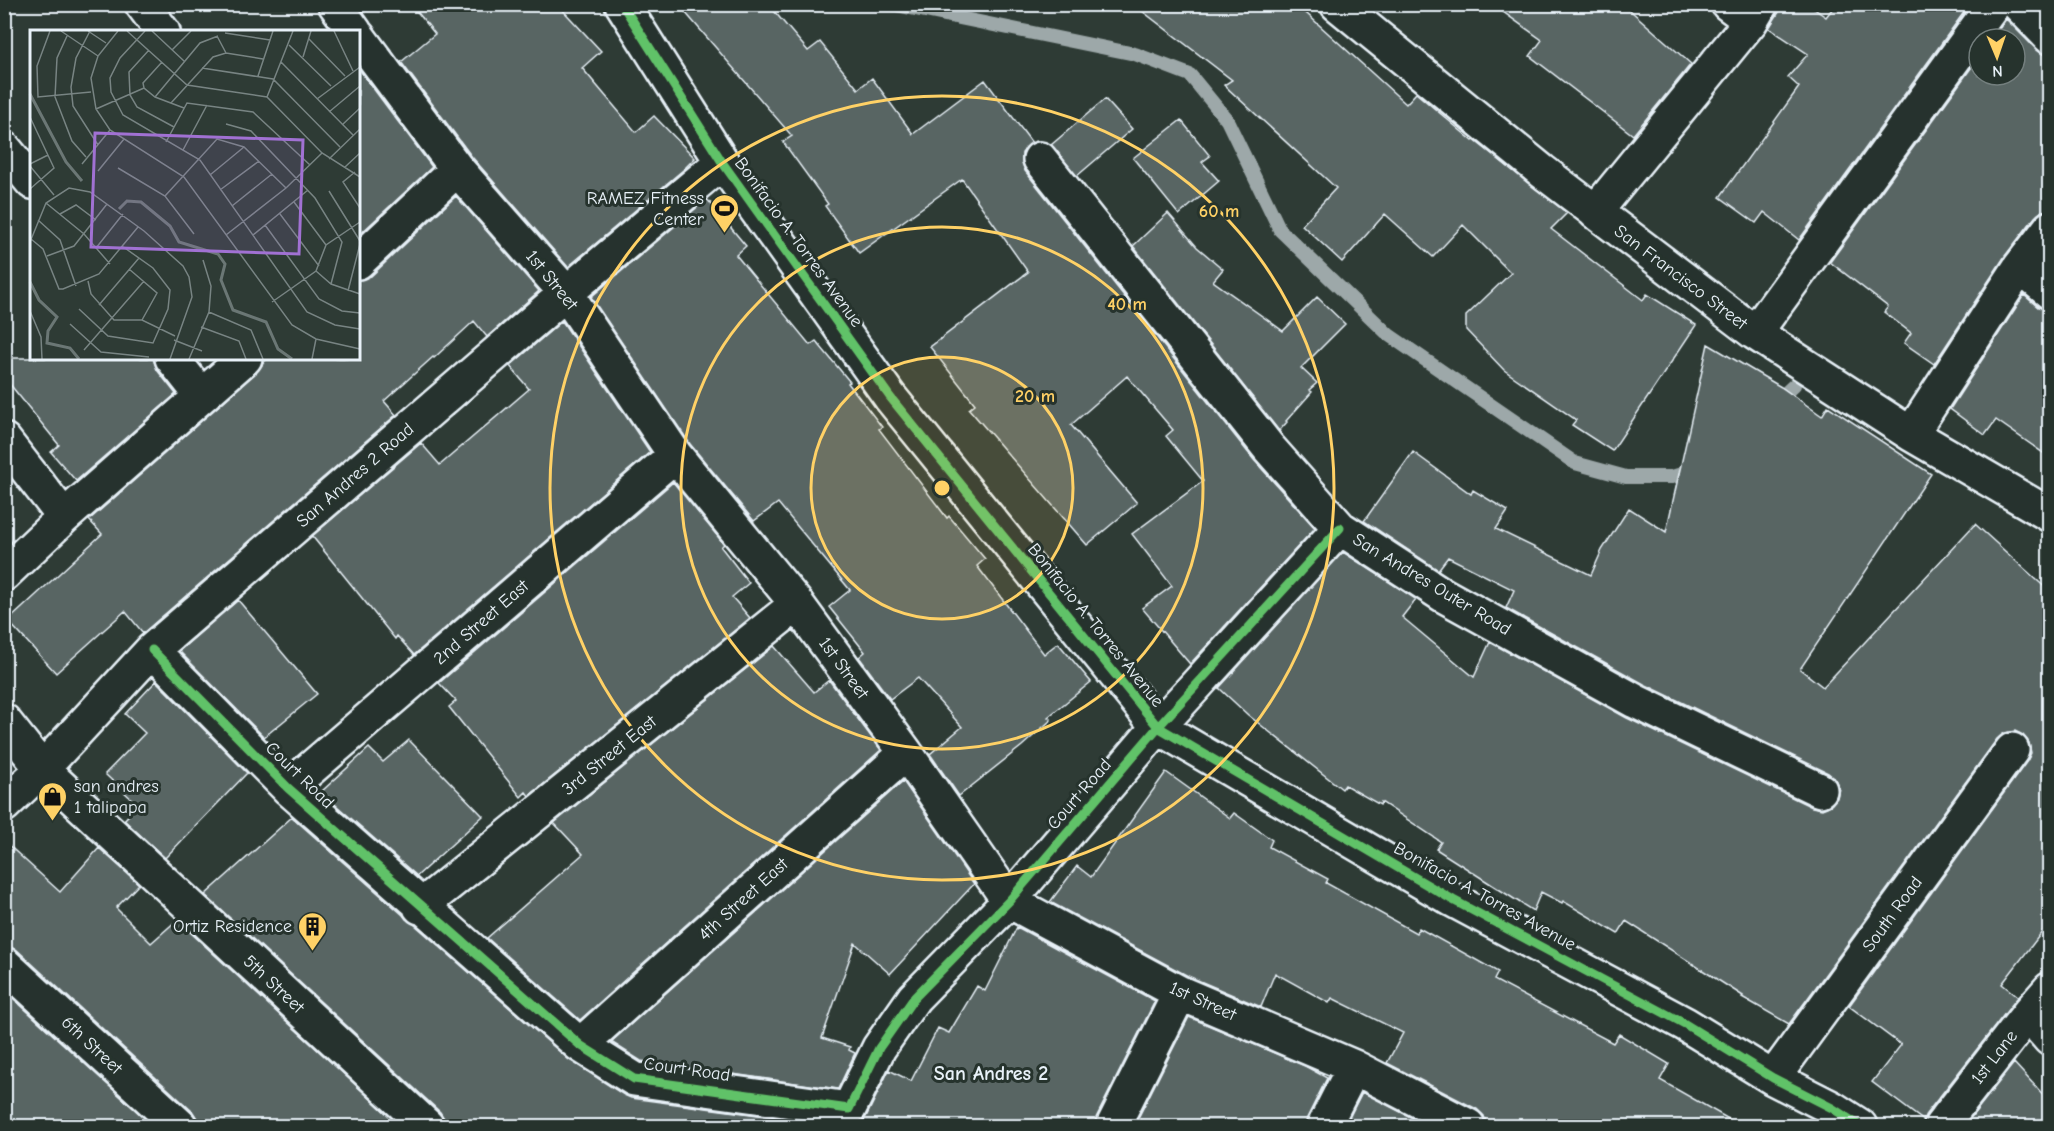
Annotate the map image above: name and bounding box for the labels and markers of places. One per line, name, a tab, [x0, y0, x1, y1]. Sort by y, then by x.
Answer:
place label: RAMEZ Fitness Center	[587, 188, 705, 230]
sports icon: RAMEZ Fitness Center	[709, 192, 741, 234]
centre of rings	[932, 478, 952, 498]
place label: san andres 1 talipapa	[74, 776, 159, 818]
shop icon: san andres 1 talipapa	[37, 780, 69, 822]
building icon: Ortiz Residence	[297, 910, 329, 952]
place label: Ortiz Residence	[173, 916, 292, 937]

